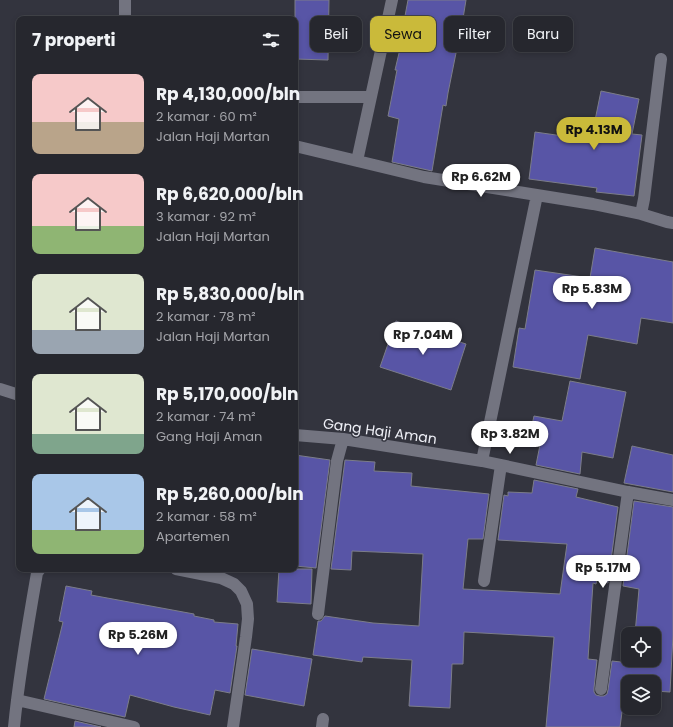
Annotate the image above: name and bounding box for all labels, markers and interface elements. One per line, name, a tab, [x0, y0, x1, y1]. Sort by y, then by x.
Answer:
chip: Beli	[310, 16, 362, 52]
chip: Sewa	[370, 16, 436, 52]
chip: Filter	[444, 16, 505, 52]
chip: Baru	[513, 16, 573, 52]
text: 7 properti	[32, 28, 116, 52]
icon: filters	[260, 29, 282, 51]
text: Rp 4,130,000/bln	[156, 82, 300, 106]
icon: home	[64, 90, 112, 138]
text: 2 kamar · 60 m²	[156, 107, 257, 126]
pin: Rp 4.13M	[553, 117, 635, 151]
text: Rp 4.13M	[565, 120, 623, 139]
text: Jalan Haji Martan	[156, 127, 270, 146]
pin: Rp 6.62M	[440, 164, 522, 198]
text: Rp 6.62M	[451, 167, 511, 186]
text: Rp 6,620,000/bln	[156, 182, 303, 206]
icon: home	[64, 190, 112, 238]
text: 3 kamar · 92 m²	[156, 207, 256, 226]
text: Jalan Haji Martan	[156, 227, 270, 246]
pin: Rp 5.83M	[551, 276, 633, 310]
text: Rp 5.83M	[562, 279, 622, 298]
text: Rp 5,830,000/bln	[156, 282, 304, 306]
icon: home	[64, 290, 112, 338]
text: 2 kamar · 78 m²	[156, 307, 256, 326]
pin: Rp 7.04M	[382, 322, 464, 356]
text: Rp 7.04M	[393, 325, 453, 344]
text: Jalan Haji Martan	[156, 327, 270, 346]
text: Rp 5,170,000/bln	[156, 382, 299, 406]
icon: home	[64, 390, 112, 438]
text: 2 kamar · 74 m²	[156, 407, 256, 426]
street label: Gang Haji Aman	[322, 413, 438, 449]
pin: Rp 3.82M	[469, 421, 551, 455]
text: Rp 3.82M	[480, 424, 540, 443]
text: Gang Haji Aman	[156, 427, 262, 446]
text: Rp 5,260,000/bln	[156, 482, 304, 506]
icon: home	[64, 490, 112, 538]
text: 2 kamar · 58 m²	[156, 507, 257, 526]
text: Apartemen	[156, 527, 230, 546]
pin: Rp 5.17M	[562, 555, 644, 589]
text: Rp 5.17M	[575, 558, 631, 577]
pin: Rp 5.26M	[97, 622, 179, 656]
text: Rp 5.26M	[108, 625, 168, 644]
map controls	[621, 627, 661, 715]
button: locate	[621, 627, 661, 667]
button: layers	[621, 675, 661, 715]

